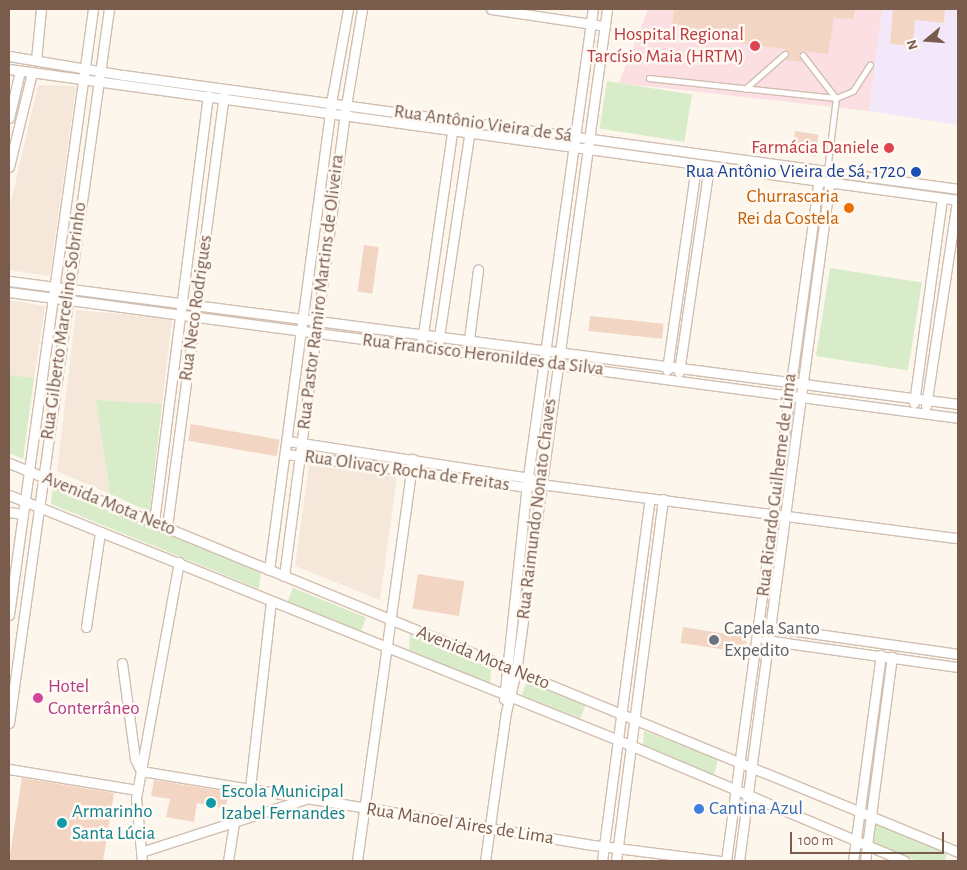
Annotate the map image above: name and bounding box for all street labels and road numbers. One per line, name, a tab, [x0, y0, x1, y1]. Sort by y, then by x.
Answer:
street label: Rua Antônio Vieira de Sá	[392, 100, 574, 148]
street label: Rua Pastor Ramiro Martins de Oliveira	[293, 153, 349, 431]
street label: Rua Gilberto Marcelino Sobrinho	[36, 201, 92, 441]
street label: Rua Neco Rodrigues	[174, 233, 218, 383]
street label: Rua Francisco Heronildes da Silva	[361, 329, 605, 381]
street label: Rua Ricardo Guilheme de Lima	[752, 372, 802, 598]
street label: Rua Raimundo Nonato Chaves	[512, 397, 562, 621]
street label: Rua Olivacy Rocha de Freitas	[303, 445, 511, 497]
street label: Avenida Mota Neto	[39, 467, 179, 541]
street label: Avenida Mota Neto	[413, 621, 553, 695]
street label: Rua Manoel Aires de Lima	[365, 798, 555, 850]

